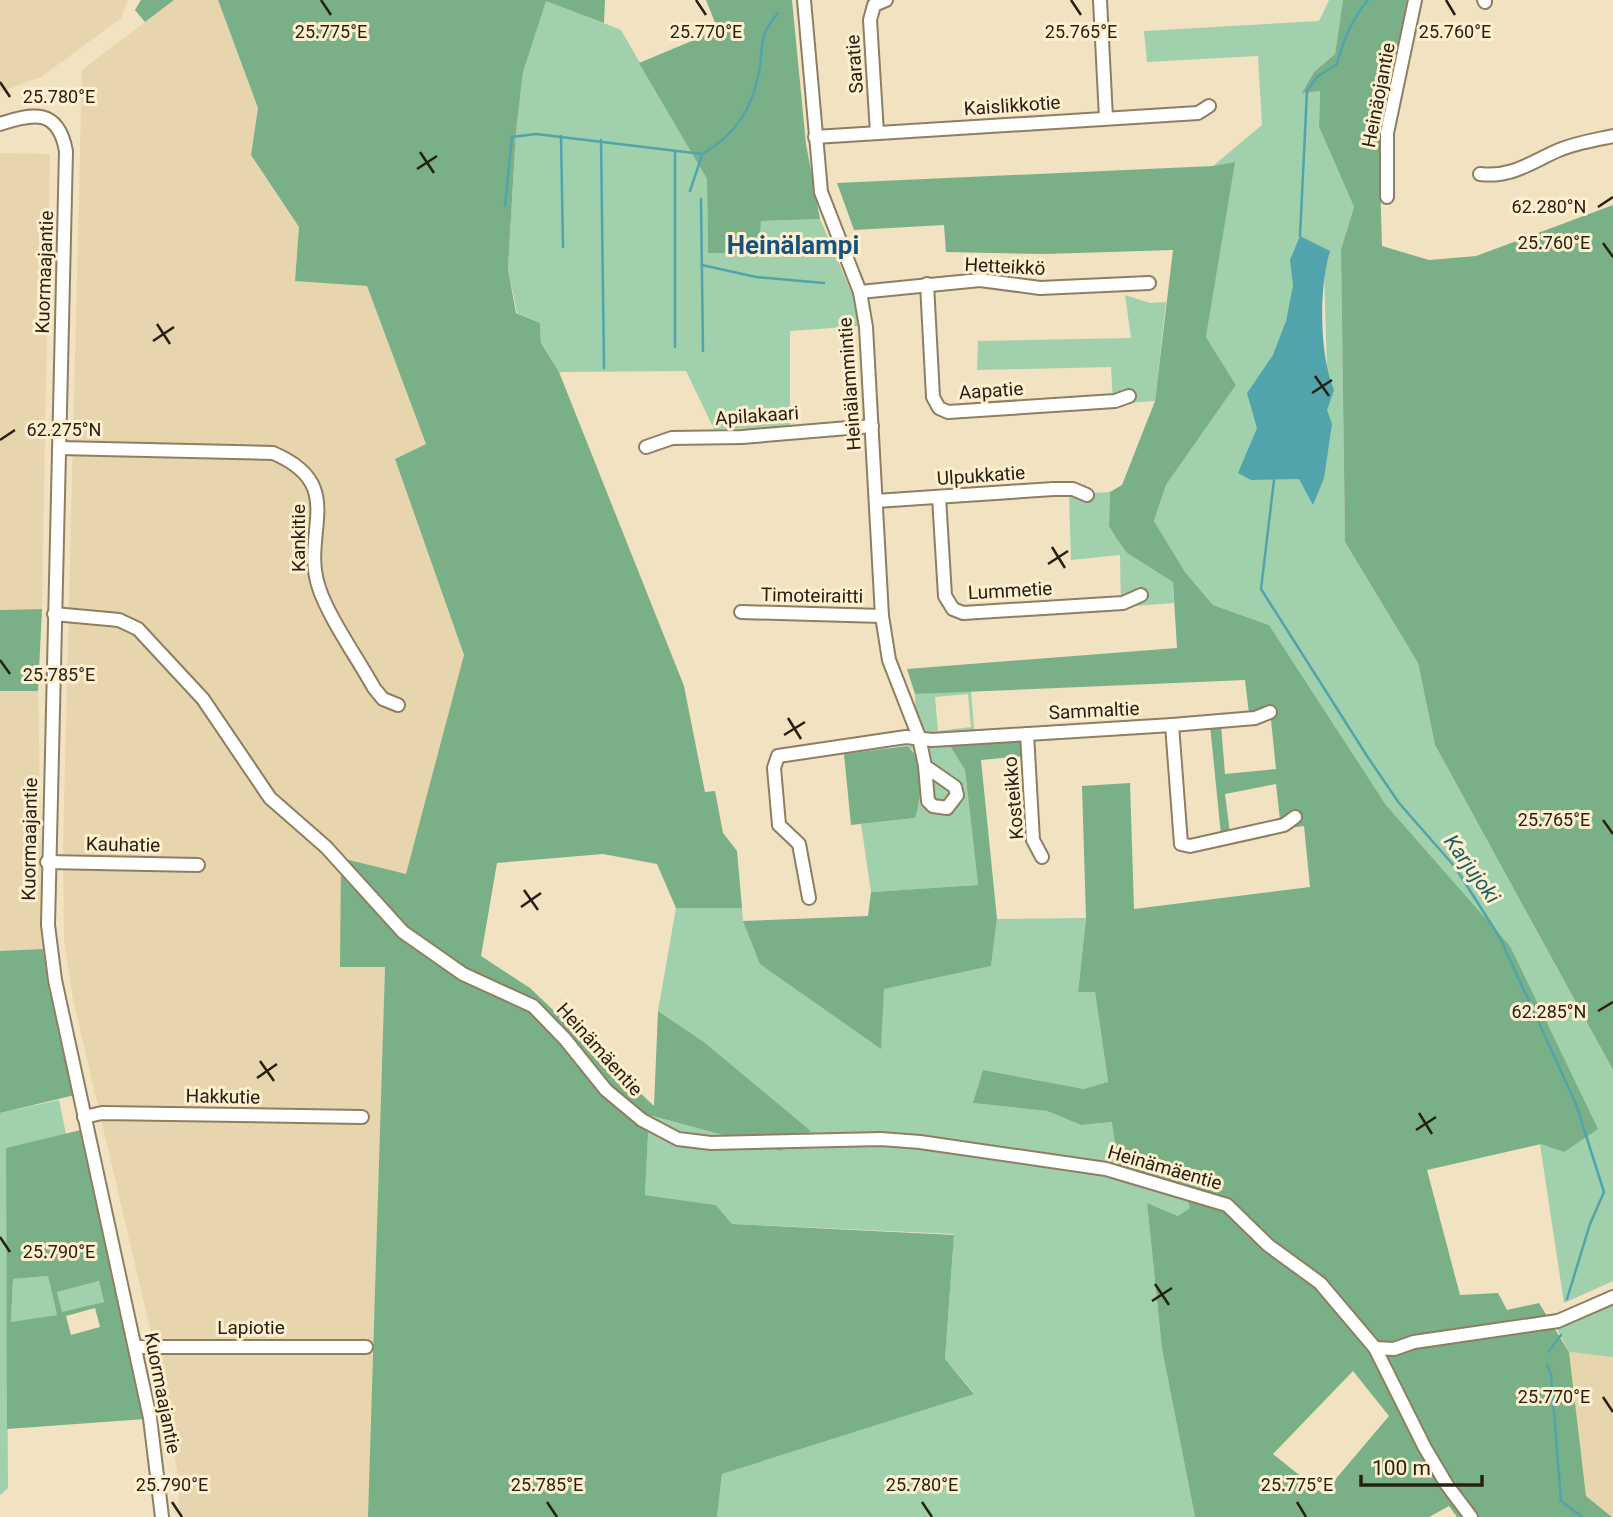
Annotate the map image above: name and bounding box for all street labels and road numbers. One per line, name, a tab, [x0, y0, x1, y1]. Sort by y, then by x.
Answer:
street label: Saratie	[841, 34, 868, 94]
street label: Heinäojantie	[1357, 41, 1400, 149]
street label: Kaislikkotie	[963, 91, 1061, 120]
street label: Kuormaajantie	[31, 210, 58, 334]
street label: Hetteikkö	[964, 253, 1046, 280]
street label: Heinälammintie	[833, 317, 866, 451]
street label: Aapatie	[958, 377, 1024, 404]
street label: Apilakaari	[714, 401, 800, 430]
street label: Ulpukkatie	[936, 461, 1026, 490]
street label: Kankitie	[287, 504, 310, 572]
street label: Lummetie	[967, 577, 1053, 604]
street label: Timoteiraitti	[761, 583, 863, 608]
street label: Sammaltie	[1048, 697, 1140, 724]
street label: Kosteikko	[998, 755, 1029, 840]
street label: Kuormaajantie	[17, 777, 42, 901]
street label: Kauhatie	[86, 832, 160, 857]
street label: Heinämäentie	[552, 998, 648, 1101]
street label: Hakkutie	[186, 1084, 260, 1109]
street label: Heinämäentie	[1105, 1140, 1225, 1195]
street label: Lapiotie	[217, 1316, 285, 1339]
street label: Kuormaajantie	[139, 1330, 186, 1456]

